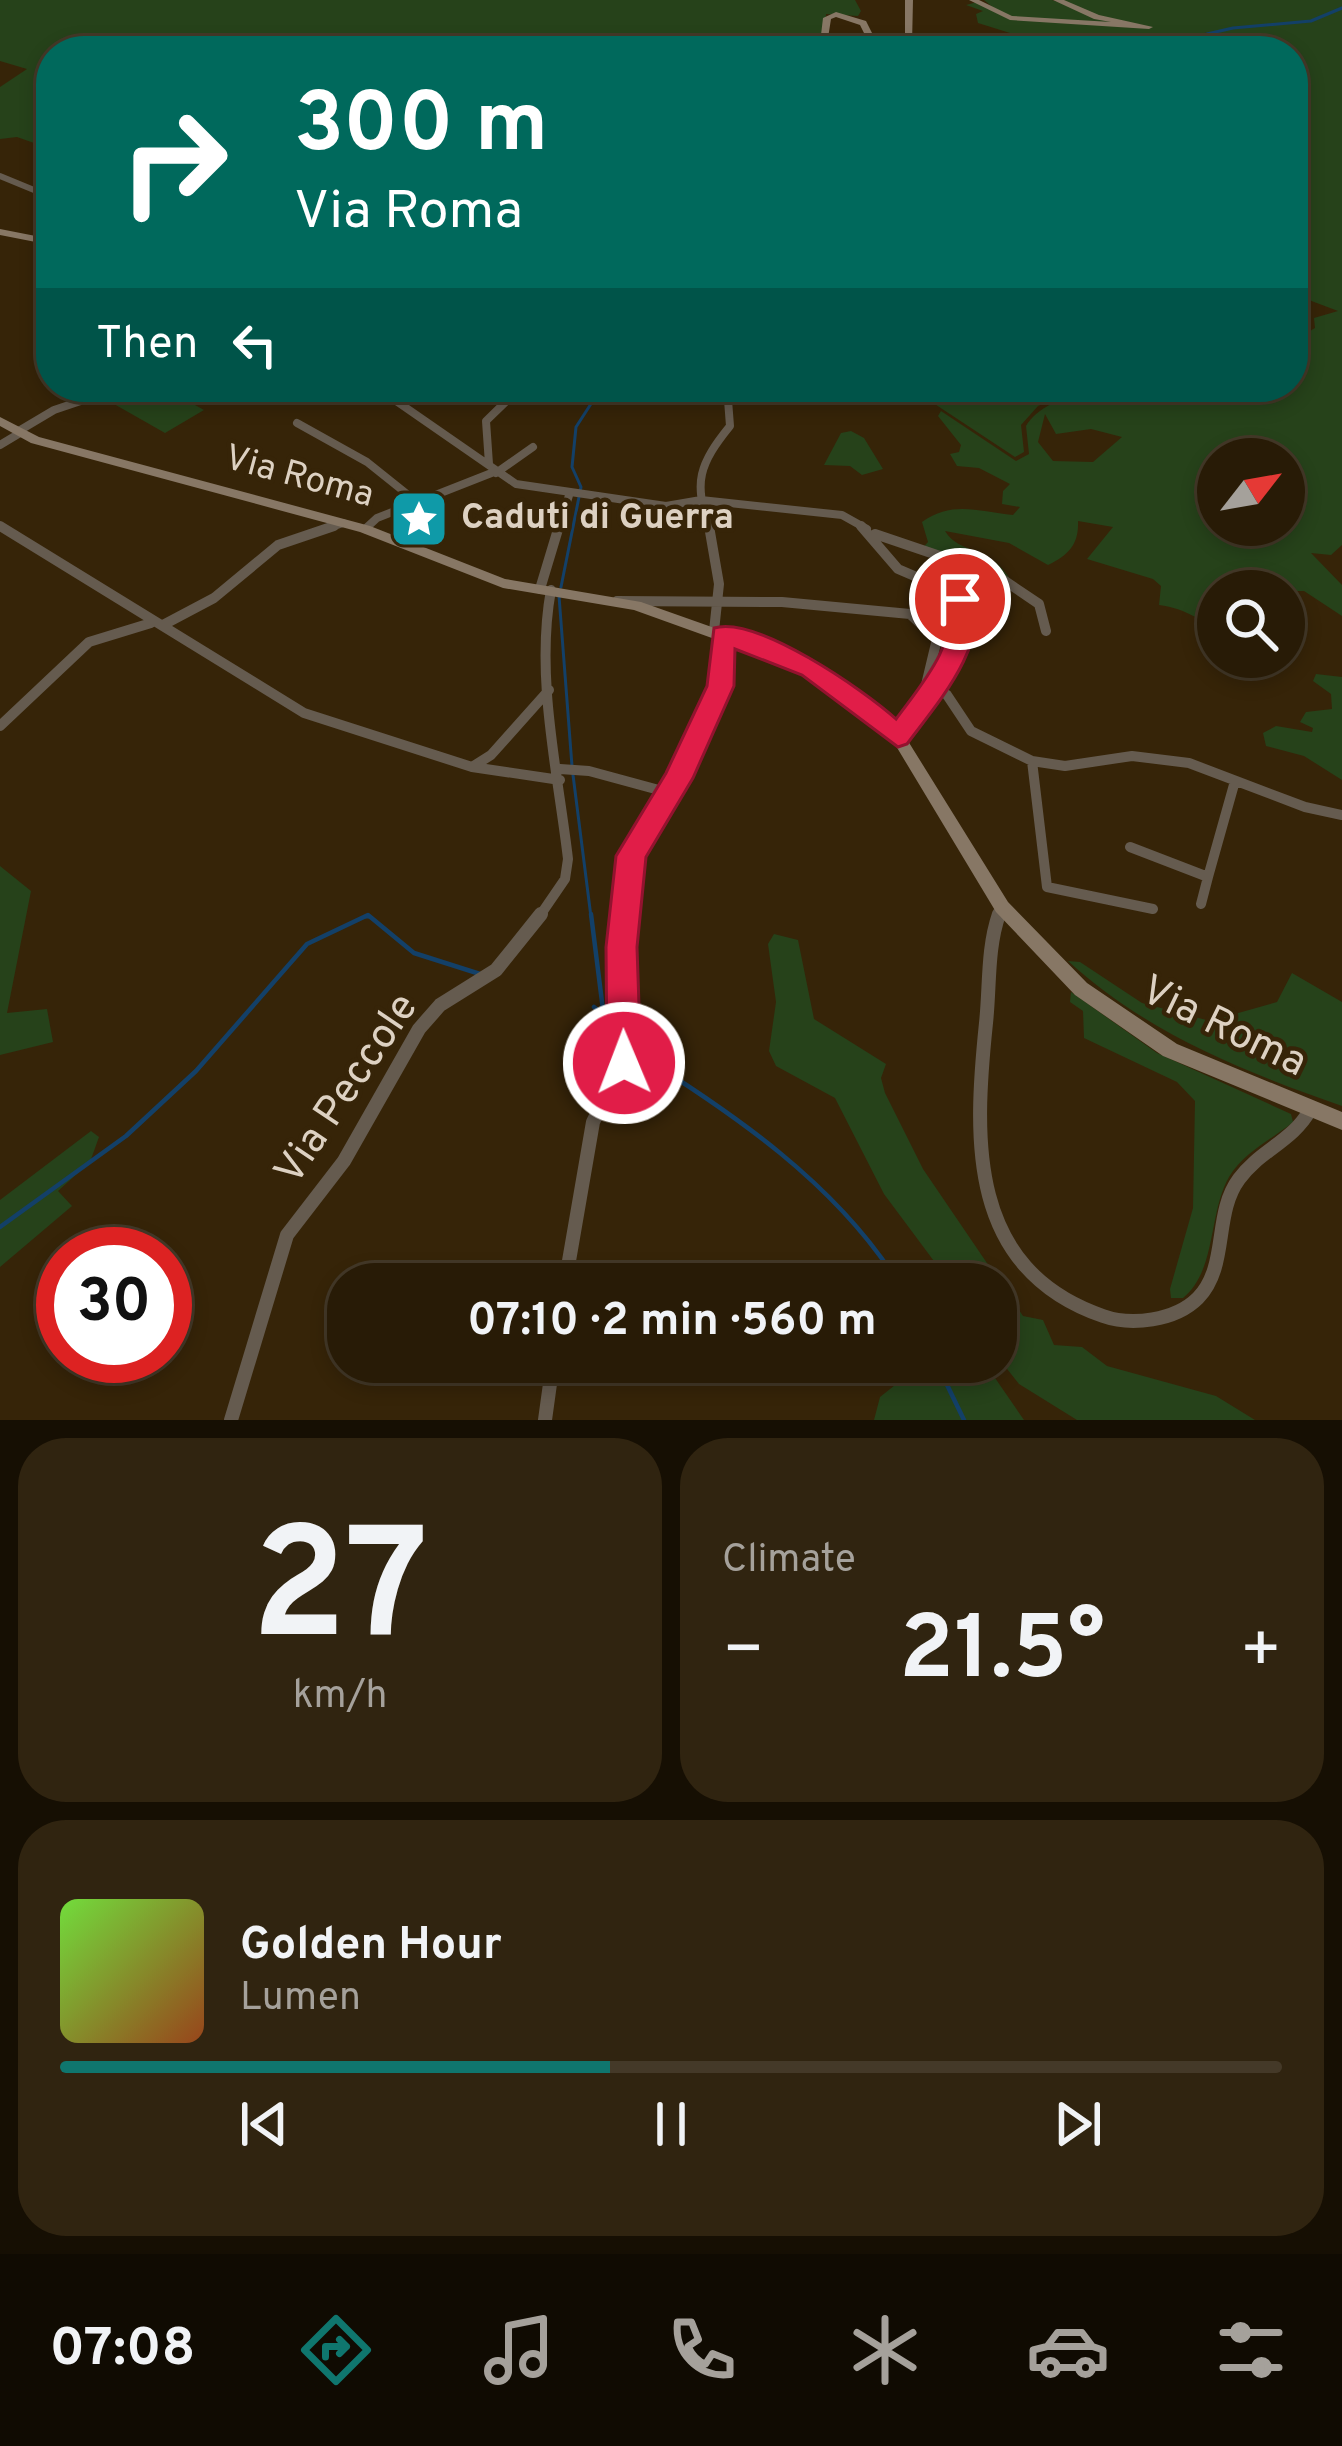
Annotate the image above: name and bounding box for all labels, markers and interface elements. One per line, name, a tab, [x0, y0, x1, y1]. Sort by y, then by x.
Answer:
text: 300 m	[294, 75, 548, 181]
icon: right	[96, 84, 252, 240]
text: Via Roma	[294, 179, 523, 248]
icon: left	[222, 312, 288, 378]
text: Then	[96, 317, 198, 374]
street label: Via Roma	[219, 436, 379, 520]
north arrow	[1197, 438, 1305, 546]
map controls	[1197, 438, 1305, 678]
place icon: Caduti di Guerra	[388, 488, 450, 550]
place label: Caduti di Guerra	[461, 496, 734, 542]
pin	[909, 548, 1011, 650]
icon: arrive	[927, 566, 993, 632]
button: search	[1197, 570, 1305, 678]
street label: Via Roma	[1131, 965, 1315, 1091]
street label: Via Peccole	[265, 984, 431, 1196]
position arrow	[561, 1000, 687, 1126]
speed limit sign: 30	[36, 1227, 192, 1383]
text: 07:10 · 2 min · 560 m	[467, 1294, 877, 1351]
text: 27	[251, 1496, 429, 1694]
text: Climate	[722, 1537, 856, 1586]
text: 21.5°	[899, 1597, 1105, 1710]
text: −	[722, 1612, 765, 1695]
text: +	[1239, 1612, 1282, 1695]
text: km/h	[293, 1673, 387, 1722]
text: Golden Hour	[240, 1918, 502, 1975]
text: Lumen	[240, 1975, 361, 2024]
icon: previous	[231, 2091, 297, 2157]
icon: pause	[638, 2091, 704, 2157]
icon: next	[1045, 2091, 1111, 2157]
icon: directions	[294, 2308, 378, 2392]
icon: music	[477, 2308, 561, 2392]
icon: phone	[660, 2308, 744, 2392]
icon: climate	[843, 2308, 927, 2392]
icon: car	[1026, 2308, 1110, 2392]
icon: filters	[1209, 2308, 1293, 2392]
text: 07:08	[49, 2316, 196, 2385]

